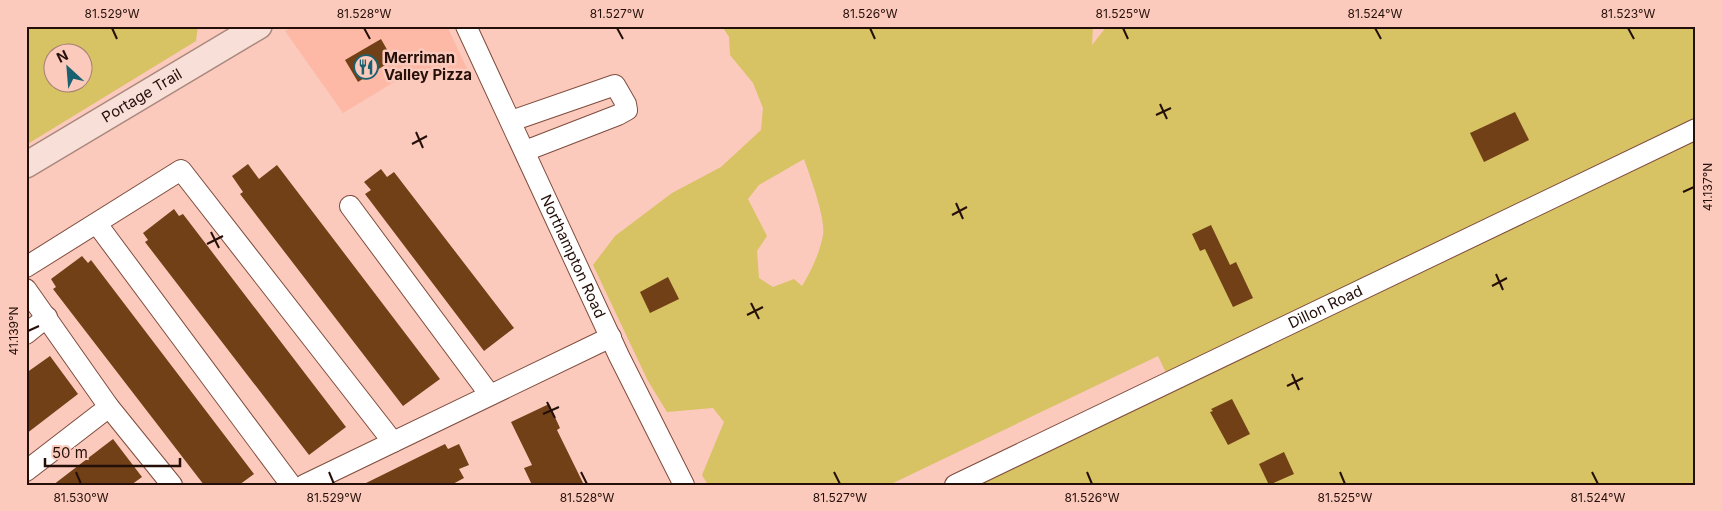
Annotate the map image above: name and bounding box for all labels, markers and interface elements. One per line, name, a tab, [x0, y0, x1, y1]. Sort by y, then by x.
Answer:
text: 81.529°W	[85, 6, 140, 21]
text: 81.528°W	[337, 6, 392, 21]
text: 81.527°W	[590, 6, 644, 21]
text: 81.526°W	[843, 6, 898, 21]
text: 81.525°W	[1096, 6, 1151, 21]
text: 81.524°W	[1348, 6, 1403, 21]
text: 81.523°W	[1601, 6, 1656, 21]
north arrow	[42, 42, 92, 92]
text: N	[54, 46, 71, 66]
place label: Merriman Valley Pizza	[384, 48, 472, 84]
restaurant icon: Merriman Valley Pizza	[353, 54, 379, 80]
street label: Portage Trail	[98, 64, 185, 127]
text: 41.137°N	[1700, 163, 1715, 211]
street label: Northampton Road	[537, 192, 610, 321]
street label: Dillon Road	[1285, 281, 1365, 332]
text: 41.139°N	[6, 306, 21, 356]
scale bar	[45, 436, 180, 468]
text: 50 m	[52, 443, 88, 462]
text: 81.530°W	[53, 490, 109, 505]
text: 81.529°W	[307, 490, 362, 505]
text: 81.528°W	[560, 490, 615, 505]
text: 81.527°W	[813, 490, 867, 505]
text: 81.526°W	[1065, 490, 1120, 505]
text: 81.525°W	[1318, 490, 1373, 505]
text: 81.524°W	[1571, 490, 1626, 505]

